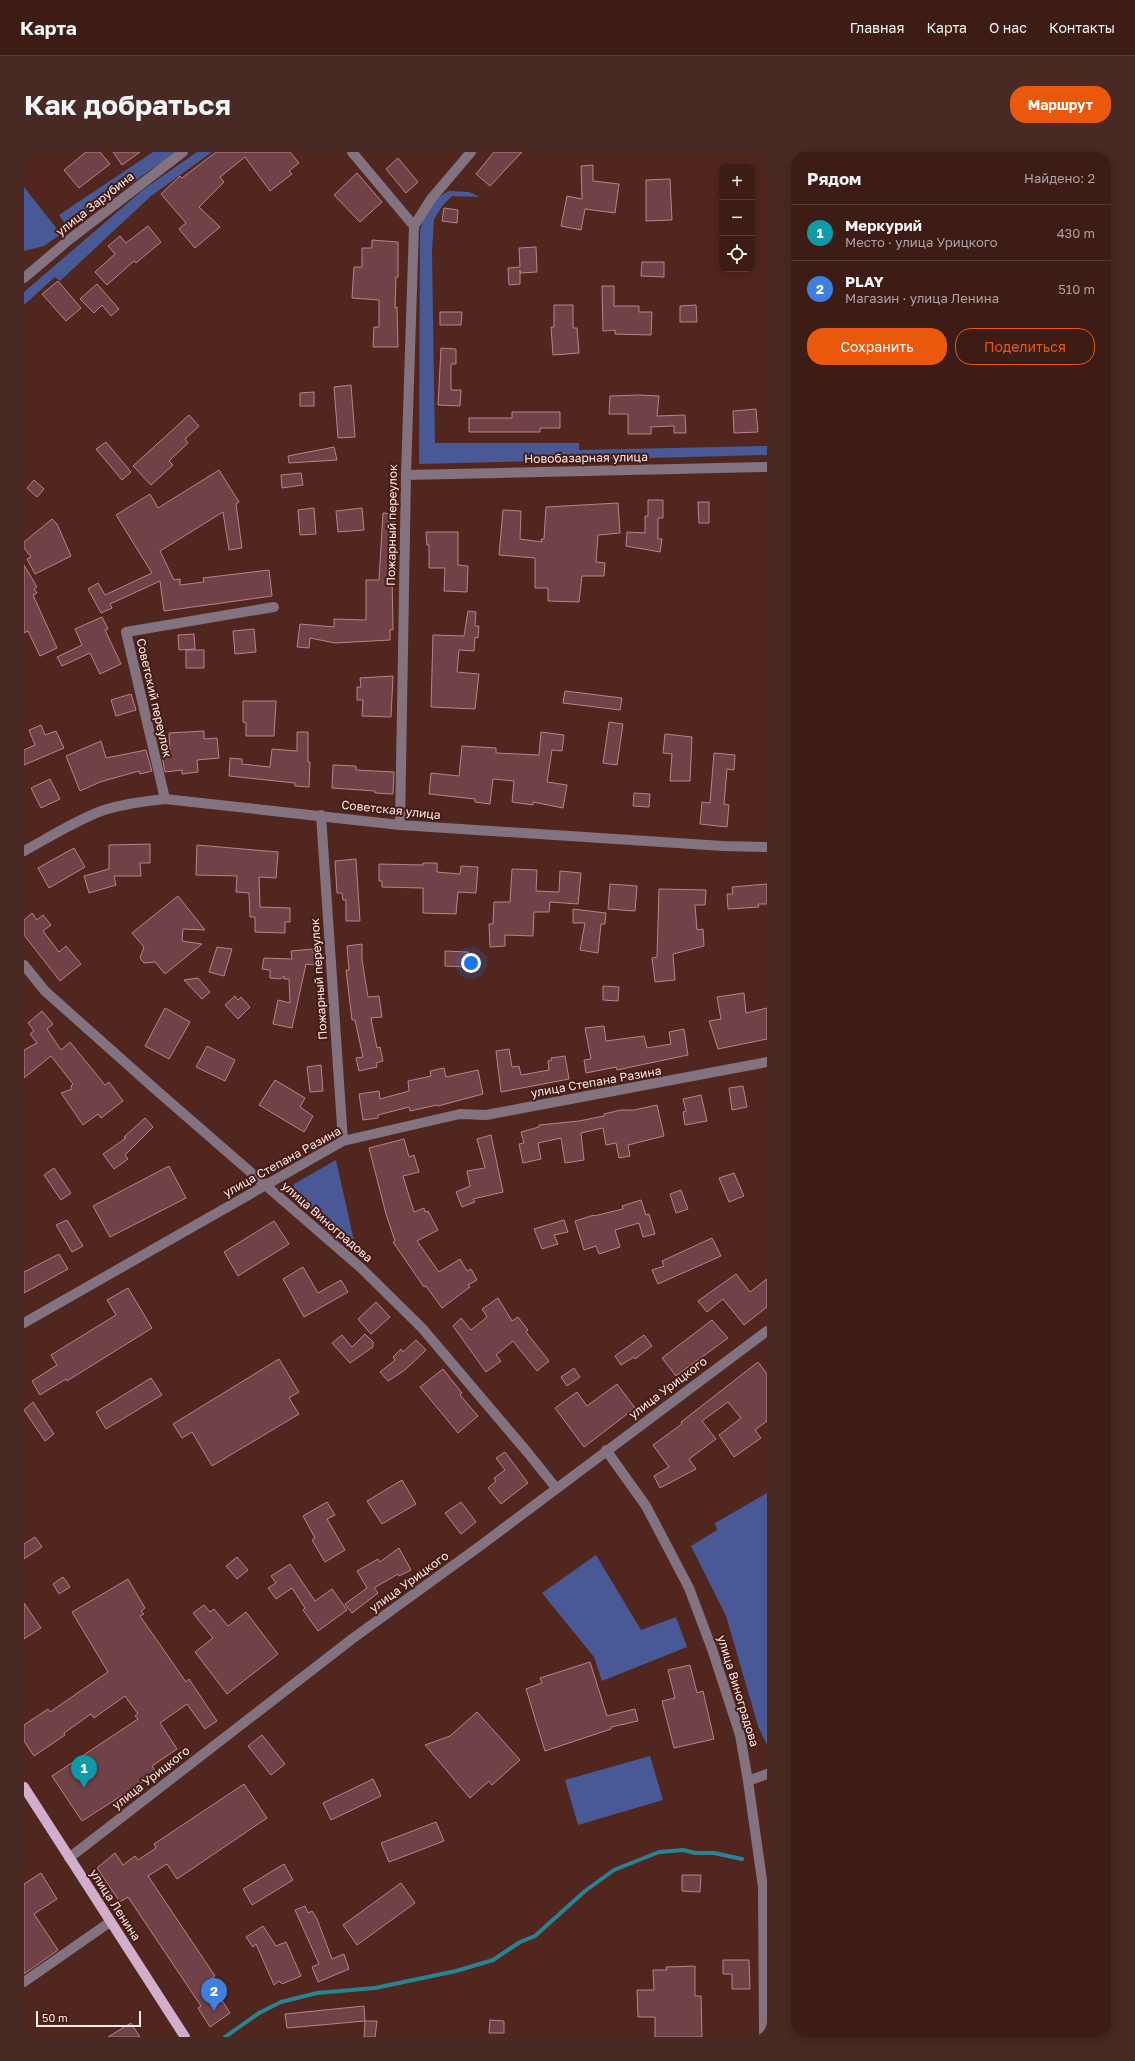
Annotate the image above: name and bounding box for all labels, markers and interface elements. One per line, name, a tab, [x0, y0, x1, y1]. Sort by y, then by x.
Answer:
text: Карта	[20, 16, 77, 39]
text: Главная	[850, 19, 904, 36]
text: Карта	[926, 19, 967, 36]
text: О нас	[989, 19, 1027, 36]
text: Контакты	[1049, 19, 1115, 36]
button: Маршрут	[1010, 86, 1111, 123]
text: Как добраться	[24, 88, 231, 121]
map controls	[719, 164, 755, 272]
button: +	[719, 164, 755, 200]
street label: улица Зарубина	[53, 168, 137, 239]
text: Рядом	[807, 168, 861, 189]
text: Найдено: 2	[1024, 170, 1095, 186]
button: −	[719, 200, 755, 236]
text: Меркурий	[845, 216, 922, 234]
text: 1	[817, 225, 823, 241]
text: 430 m	[1057, 225, 1095, 241]
text: Место · улица Урицкого	[845, 234, 997, 250]
button: locate	[719, 236, 755, 272]
text: PLAY	[845, 272, 884, 290]
text: 2	[816, 281, 824, 297]
text: 510 m	[1058, 281, 1095, 297]
text: Магазин · улица Ленина	[845, 290, 999, 306]
button: Сохранить	[807, 328, 947, 365]
button: Поделиться	[955, 328, 1095, 365]
street label: Новобазарная улица	[524, 449, 648, 466]
street label: Пожарный переулок	[383, 464, 400, 586]
street label: Советский переулок	[133, 637, 176, 759]
street label: Советская улица	[341, 797, 441, 822]
street label: Пожарный переулок	[307, 918, 330, 1040]
your location	[461, 953, 481, 973]
street label: улица Степана Разина	[529, 1063, 662, 1100]
street label: улица Степана Разина	[220, 1123, 343, 1200]
street label: улица Виноградова	[279, 1178, 376, 1265]
street label: улица Урицкого	[626, 1353, 710, 1422]
street label: улица Урицкого	[366, 1548, 451, 1615]
street label: улица Виноградова	[714, 1633, 763, 1748]
street label: улица Урицкого	[109, 1743, 192, 1813]
pin: 1	[71, 1755, 97, 1788]
street label: улица Ленина	[87, 1866, 144, 1943]
pin: 2	[201, 1978, 227, 2011]
scale bar	[36, 2009, 141, 2028]
text: 50 m	[42, 2011, 68, 2024]

